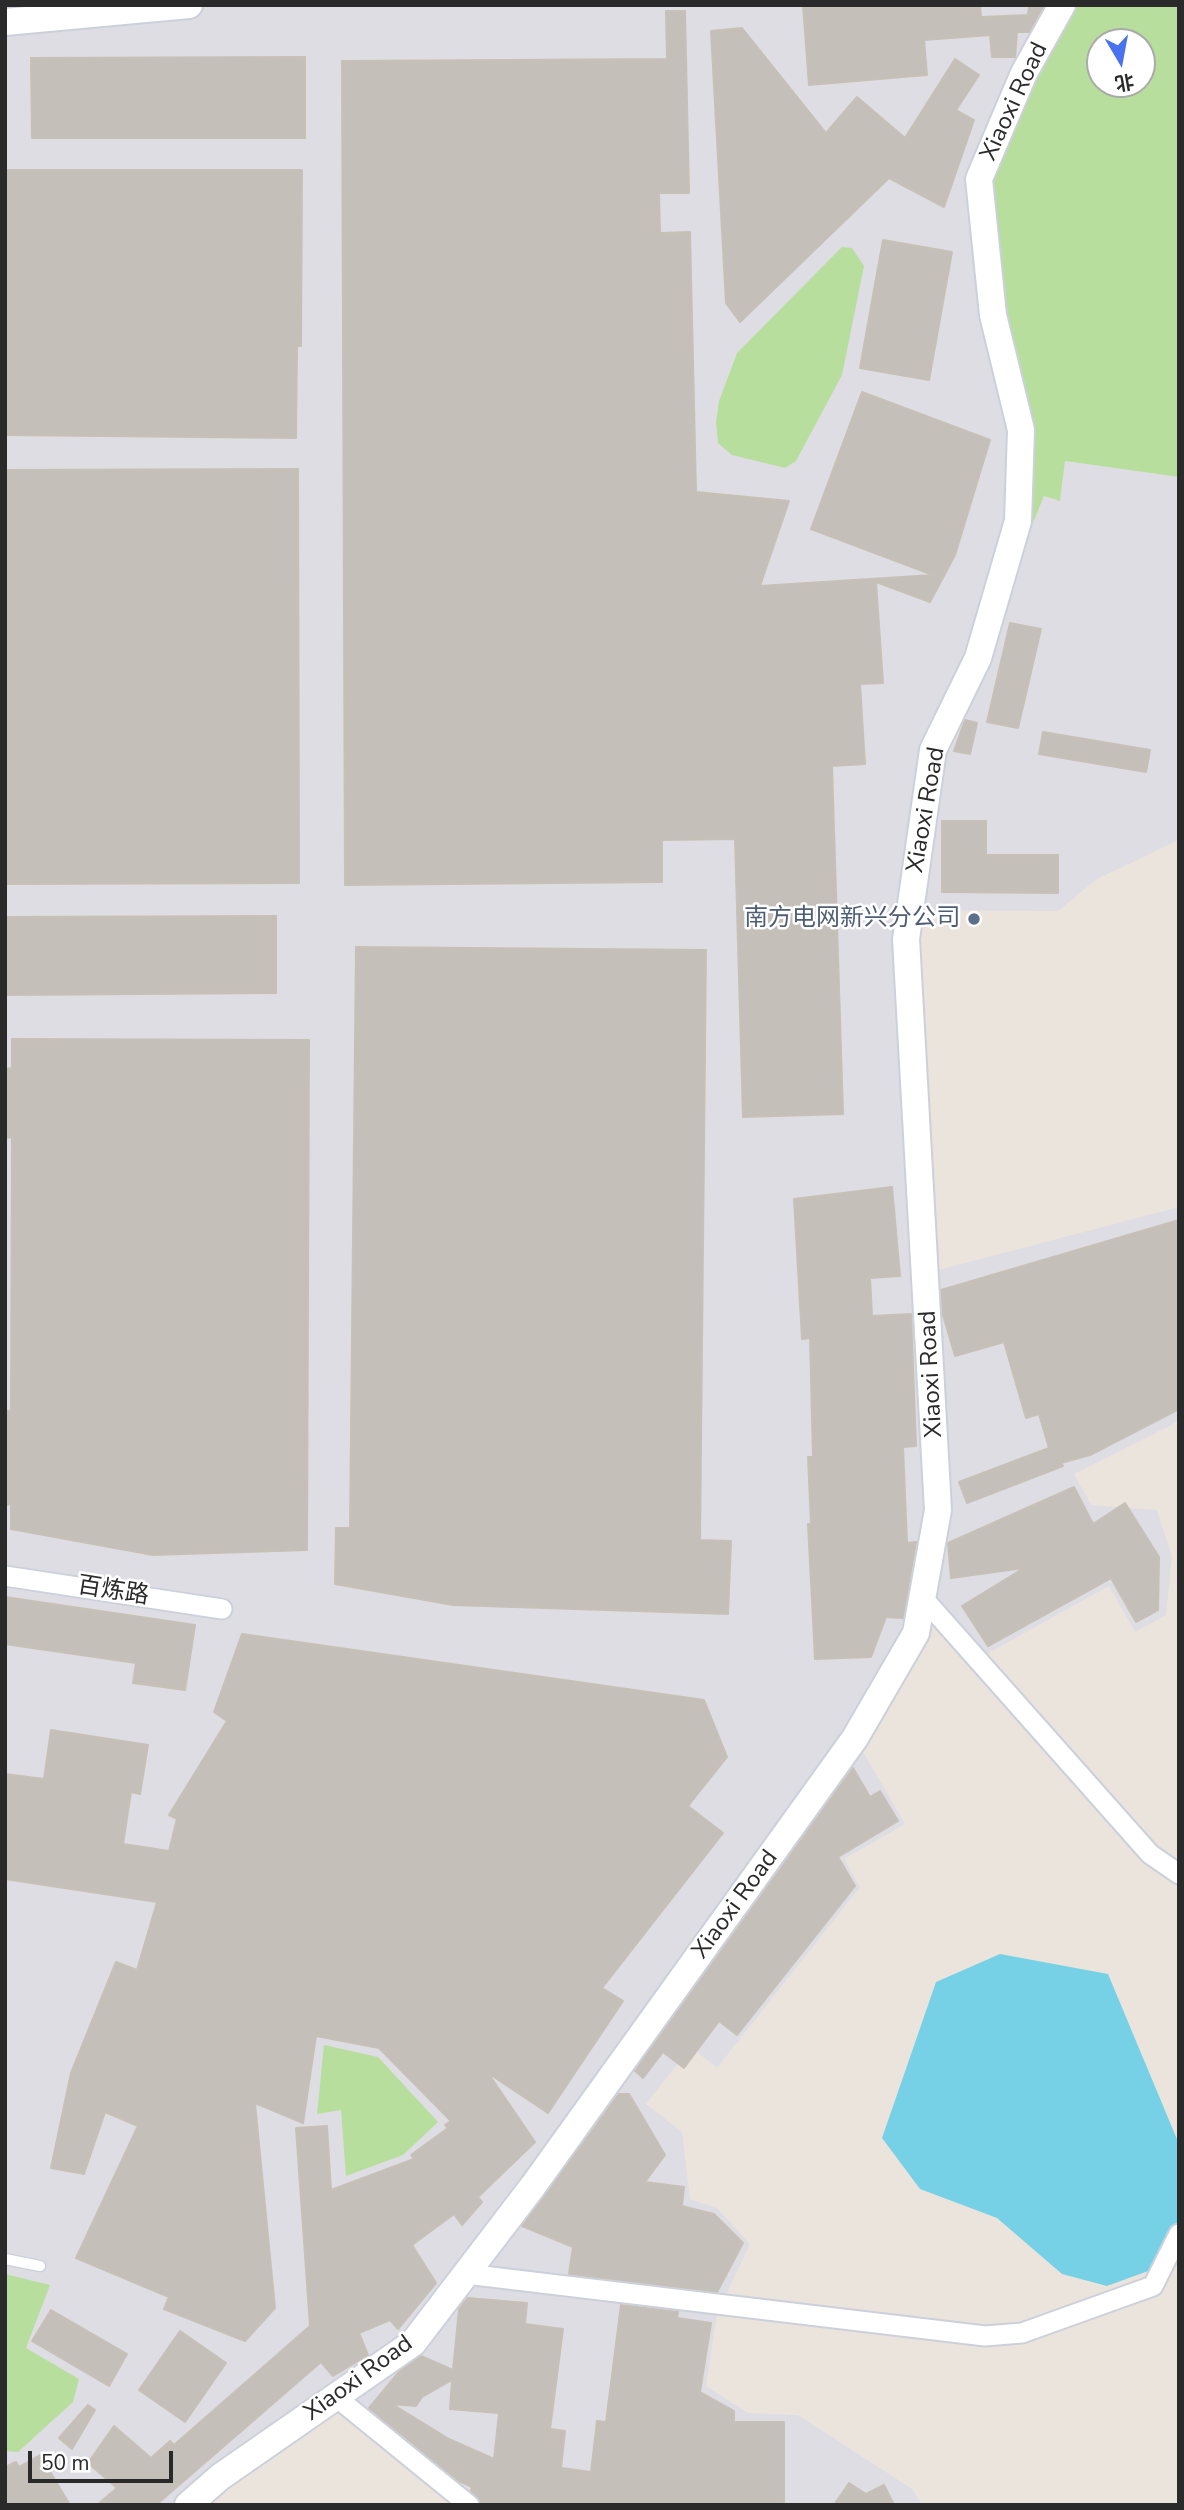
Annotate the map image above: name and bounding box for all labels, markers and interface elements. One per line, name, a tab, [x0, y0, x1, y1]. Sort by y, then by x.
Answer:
north arrow	[1086, 28, 1156, 98]
street label: Xiaoxi Road	[975, 38, 1055, 166]
text: 北	[1113, 67, 1136, 96]
street label: Xiaoxi Road	[902, 745, 952, 875]
place label: 南方电网新兴分公司	[744, 905, 960, 933]
marker: 南方电网新兴分公司	[966, 911, 982, 927]
street label: Xiaoxi Road	[914, 1310, 950, 1438]
street label: 百炼路	[75, 1572, 151, 1612]
street label: Xiaoxi Road	[687, 1845, 785, 1965]
street label: Xiaoxi Road	[299, 2330, 419, 2428]
scale bar	[32, 2436, 177, 2480]
text: 50 m	[41, 2449, 90, 2477]

